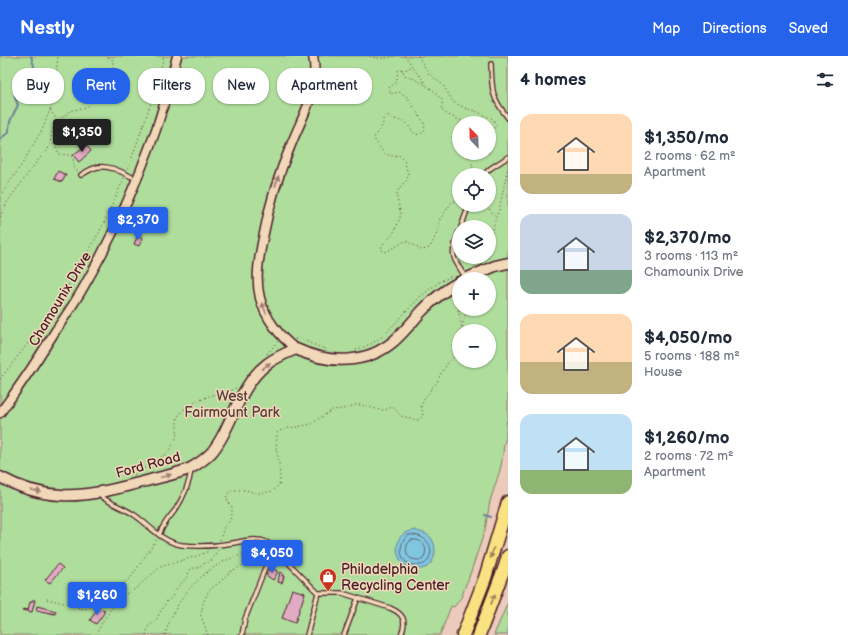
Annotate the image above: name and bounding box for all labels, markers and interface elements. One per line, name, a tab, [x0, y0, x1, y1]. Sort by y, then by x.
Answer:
text: Nestly	[20, 17, 74, 40]
text: Map	[652, 20, 680, 37]
text: Directions	[702, 20, 767, 37]
text: Saved	[789, 20, 828, 37]
chip: Buy	[12, 68, 64, 104]
chip: Rent	[72, 68, 130, 104]
chip: Filters	[138, 68, 205, 104]
chip: New	[213, 68, 269, 104]
chip: Apartment	[277, 68, 372, 104]
icon: filters	[814, 69, 836, 91]
text: 4 homes	[520, 70, 586, 90]
north arrow	[452, 116, 496, 160]
map controls	[452, 116, 496, 368]
pin: $1,350	[49, 119, 115, 153]
text: $1,350	[62, 124, 102, 140]
text: $1,350/mo	[644, 128, 729, 148]
icon: home	[552, 130, 600, 178]
text: 2 rooms · 62 m²	[644, 148, 736, 164]
text: Apartment	[644, 164, 705, 180]
button: locate	[452, 168, 496, 212]
one-way arrow	[275, 175, 281, 187]
pin: $2,370	[105, 207, 171, 241]
text: $2,370	[117, 212, 159, 228]
button: layers	[452, 220, 496, 264]
text: $2,370/mo	[644, 228, 731, 248]
icon: home	[552, 230, 600, 278]
text: 3 rooms · 113 m²	[644, 248, 738, 264]
street label: Chamounix Drive	[25, 249, 95, 349]
text: Chamounix Drive	[644, 264, 744, 280]
button: +	[452, 272, 496, 316]
one-way arrow	[261, 302, 267, 313]
button: −	[452, 324, 496, 368]
text: $4,050/mo	[644, 328, 732, 348]
icon: home	[552, 330, 600, 378]
text: 5 rooms · 188 m²	[644, 348, 740, 364]
one-way arrow	[260, 361, 271, 370]
text: House	[644, 364, 682, 380]
park label: West Fairmount Park	[184, 388, 280, 421]
text: $1,260/mo	[644, 428, 729, 448]
icon: home	[552, 430, 600, 478]
street label: Ford Road	[114, 448, 182, 482]
text: 2 rooms · 72 m²	[644, 448, 734, 464]
text: Apartment	[644, 464, 705, 480]
one-way arrow	[160, 472, 172, 478]
one-way arrow	[30, 488, 42, 494]
pin: $4,050	[239, 540, 305, 574]
text: $4,050	[251, 545, 293, 561]
one-way arrow	[489, 547, 495, 559]
place label: Philadelphia Recycling Center	[341, 561, 450, 594]
shop icon: Philadelphia Recycling Center	[318, 567, 338, 592]
pin: $1,260	[64, 582, 130, 616]
text: $1,260	[77, 587, 117, 603]
one-way arrow	[491, 592, 497, 604]

